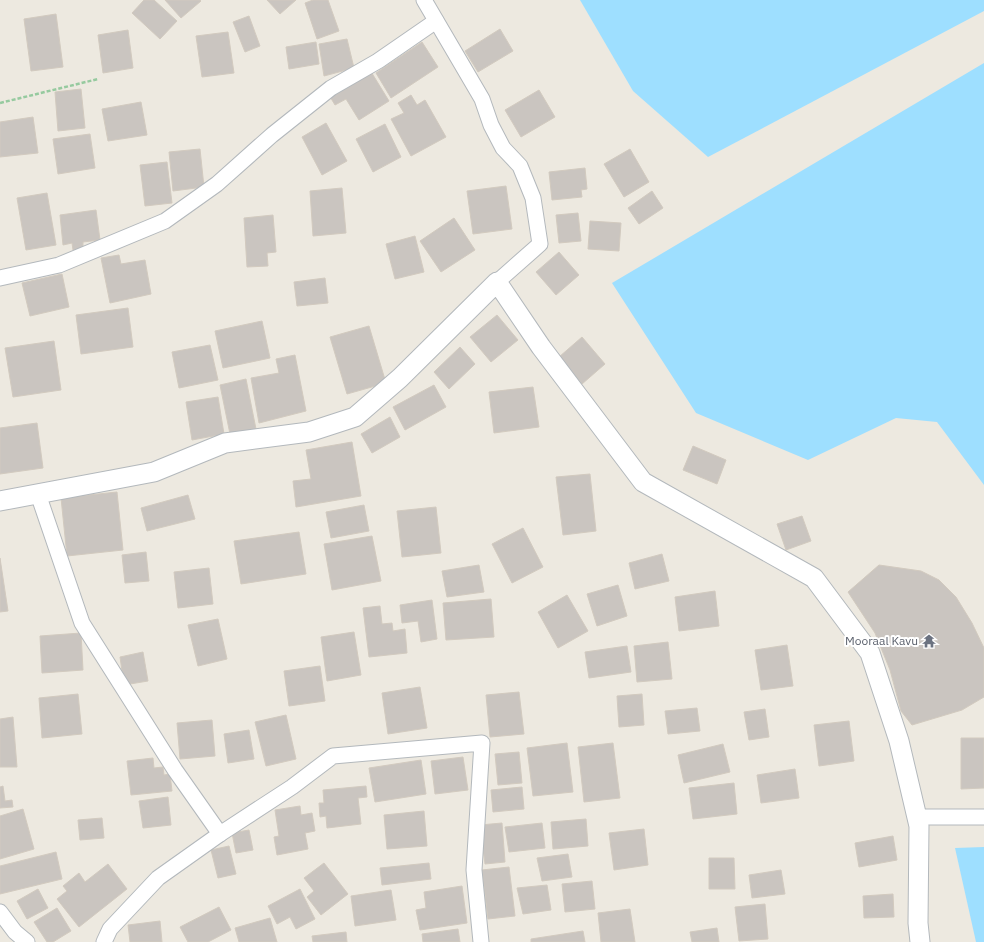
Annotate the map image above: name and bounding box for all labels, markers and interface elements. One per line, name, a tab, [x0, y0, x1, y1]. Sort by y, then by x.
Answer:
place label: Mooraal Kavu	[845, 633, 918, 648]
temple icon: Mooraal Kavu	[921, 633, 937, 649]

